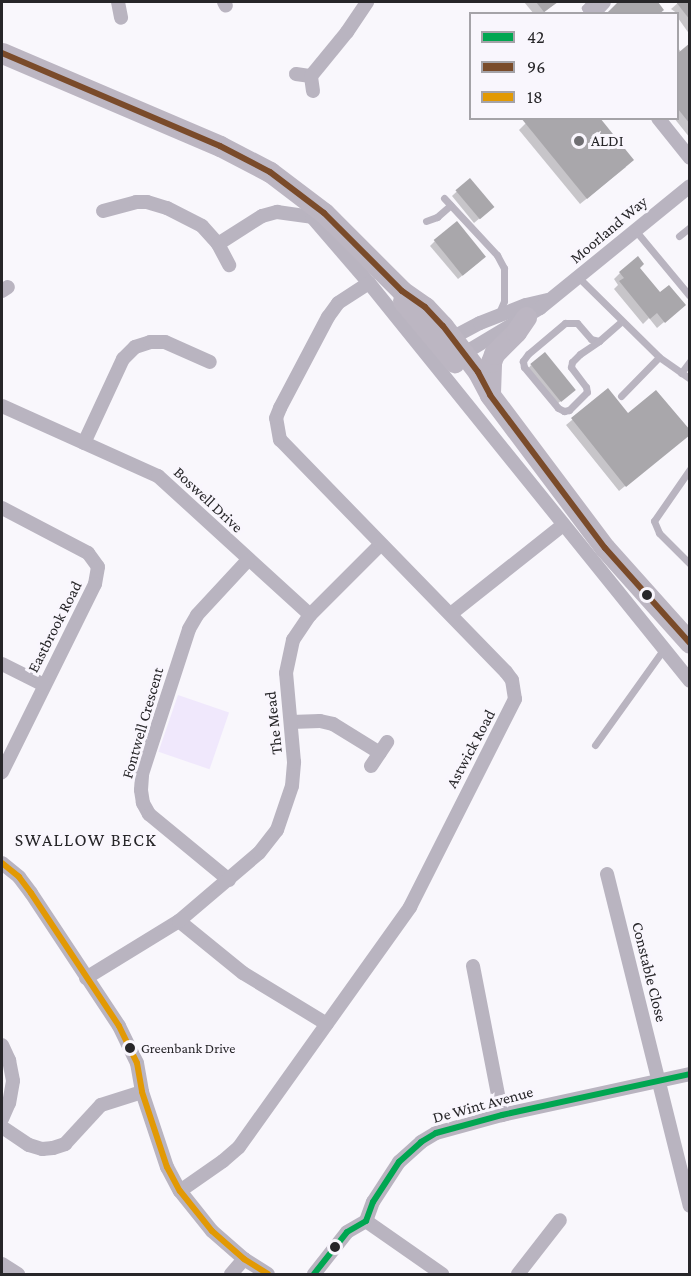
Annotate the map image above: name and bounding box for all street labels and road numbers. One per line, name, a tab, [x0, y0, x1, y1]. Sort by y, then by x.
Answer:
street label: Moorland Way	[566, 192, 652, 268]
street label: Boswell Drive	[169, 463, 247, 537]
street label: Eastbrook Road	[24, 578, 86, 676]
street label: Fontwell Crescent	[118, 665, 168, 781]
street label: The Mead	[261, 690, 287, 756]
street label: Astwick Road	[442, 706, 500, 792]
street label: Constable Close	[627, 920, 671, 1024]
street label: De Wint Avenue	[431, 1082, 535, 1128]

